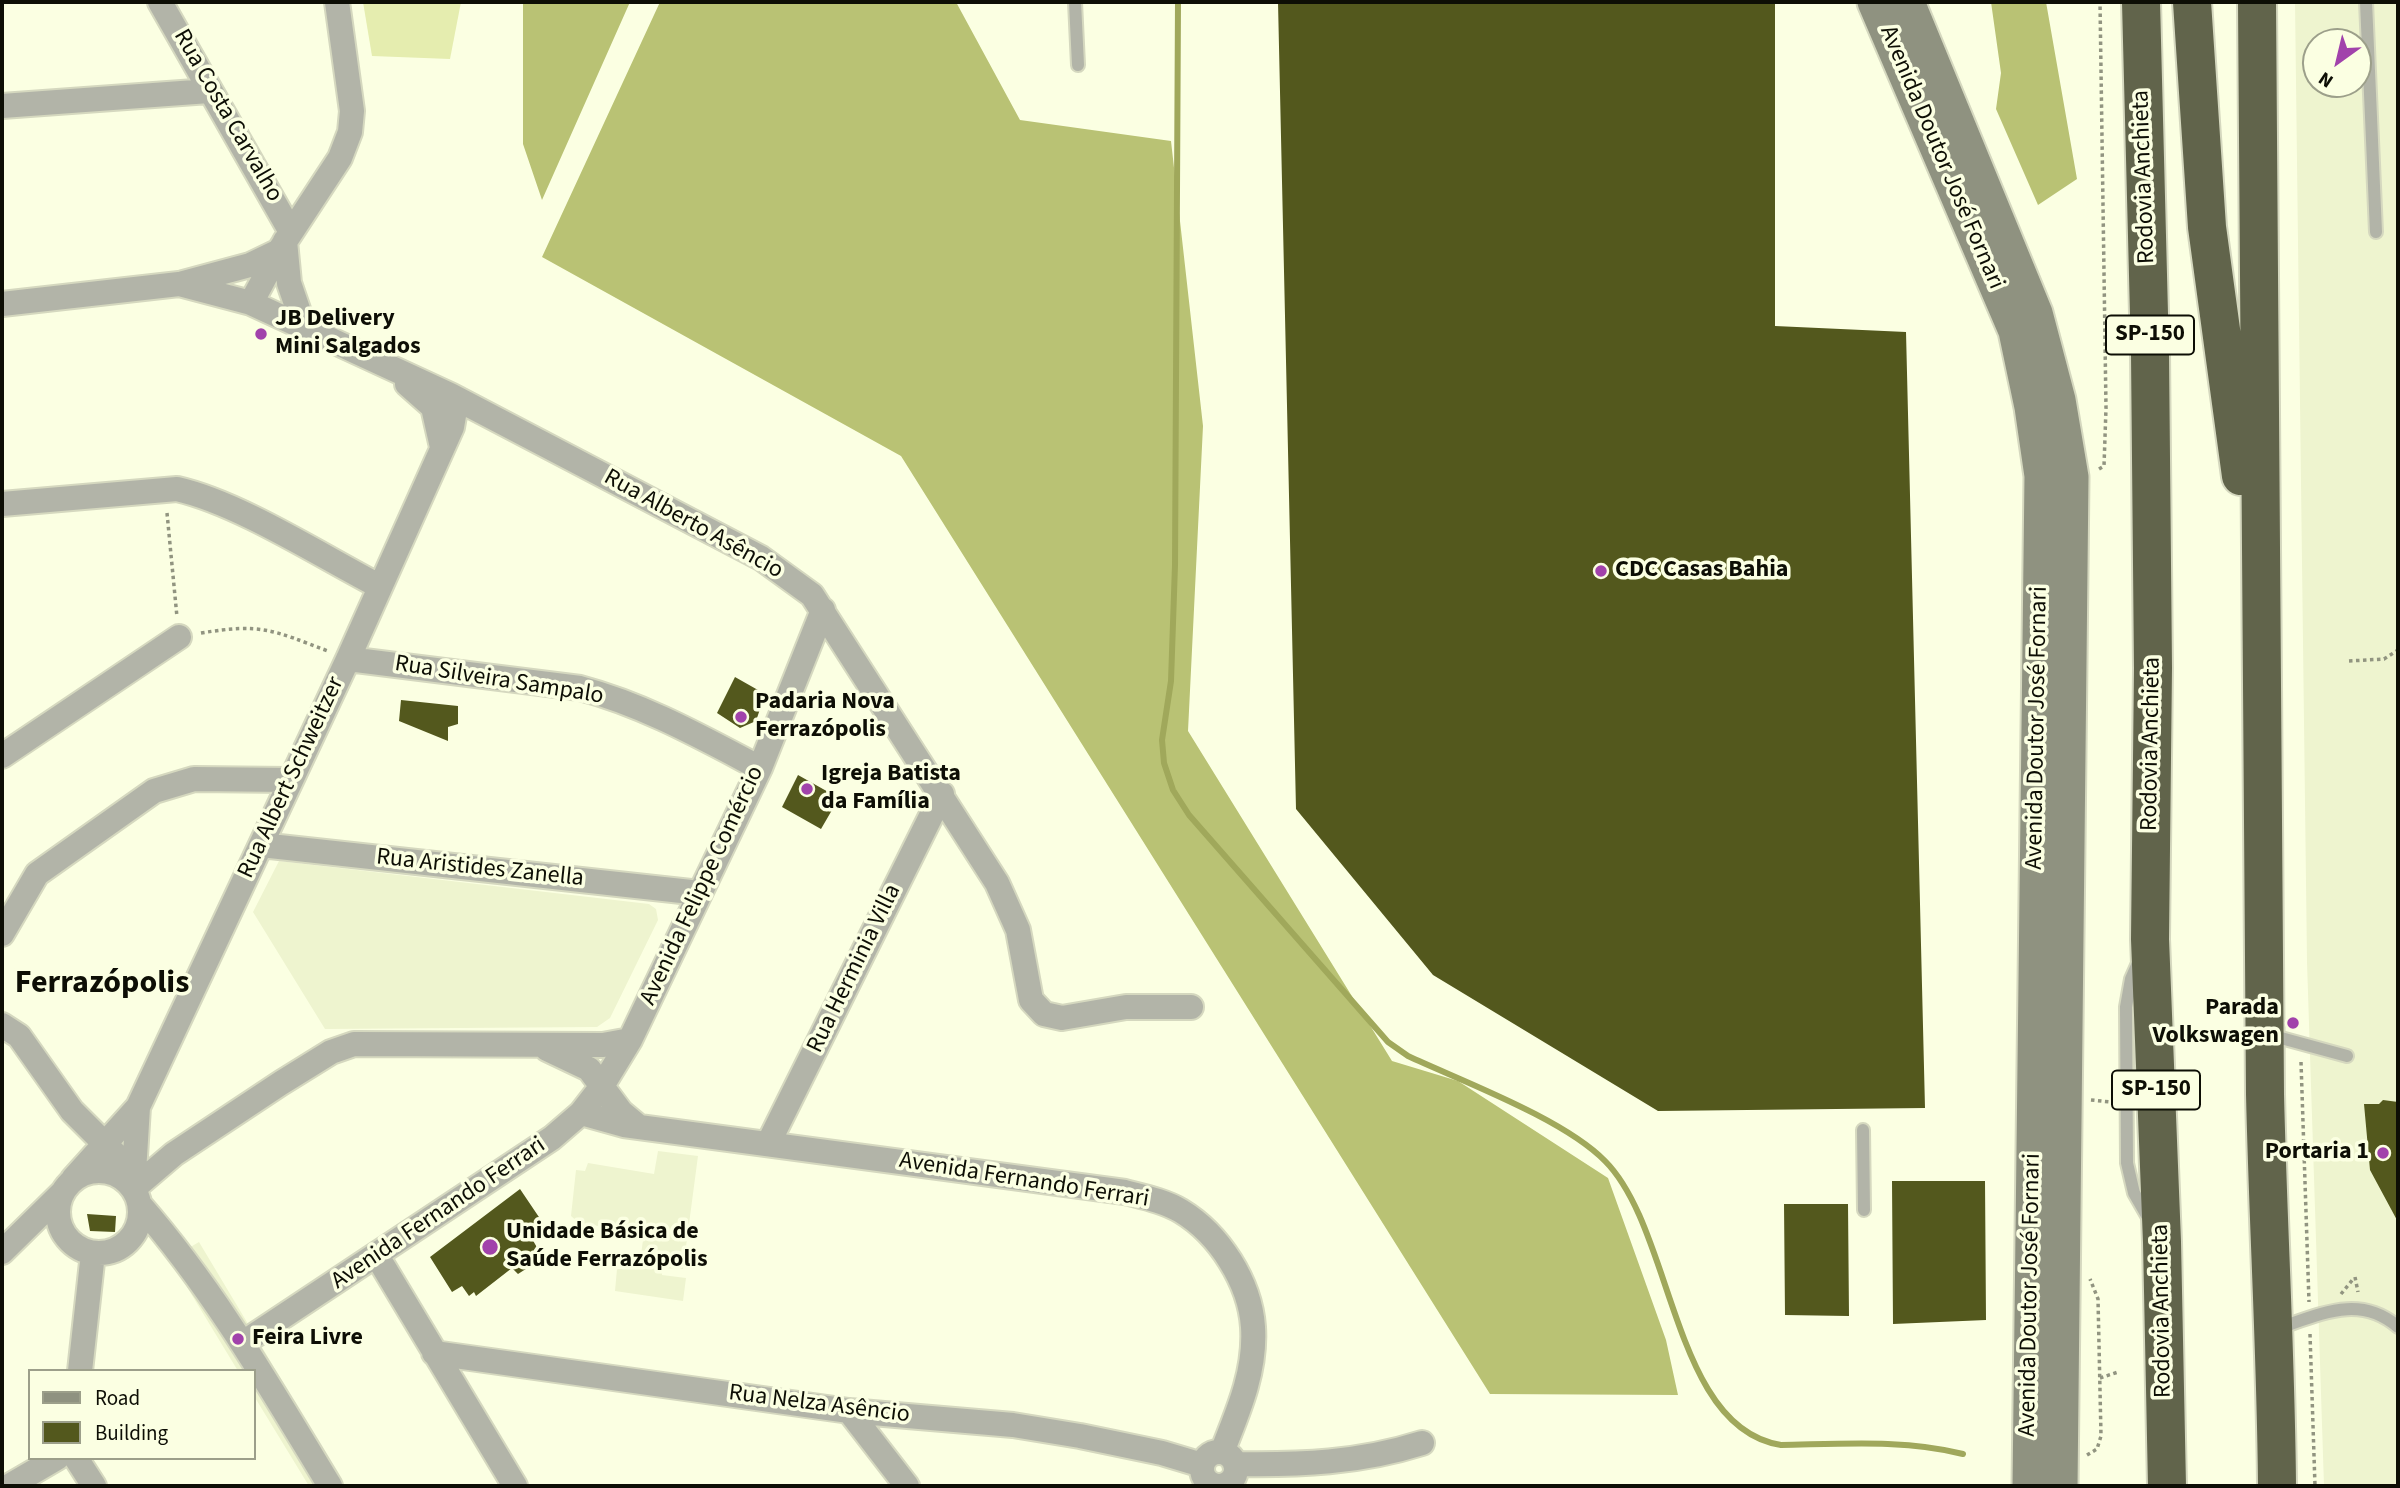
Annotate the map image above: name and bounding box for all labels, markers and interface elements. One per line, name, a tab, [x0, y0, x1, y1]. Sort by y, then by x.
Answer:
street label: Avenida Doutor José Fornari	[1872, 22, 2010, 294]
street label: Rua Costa Carvalho	[166, 25, 288, 207]
north arrow	[2302, 28, 2372, 98]
text: N	[2313, 64, 2339, 94]
street label: Rodovia Anchieta	[2128, 90, 2162, 264]
place label: JB Delivery Mini Salgados	[275, 306, 421, 362]
road number: SP-150	[2106, 316, 2194, 354]
marker: JB Delivery Mini Salgados	[253, 326, 269, 342]
street label: Rua Alberto Asêncio	[598, 464, 788, 586]
place label: CDC Casas Bahia	[1615, 557, 1788, 585]
marker: CDC Casas Bahia	[1593, 563, 1609, 579]
street label: Avenida Doutor José Fornari	[2021, 586, 2055, 870]
street label: Rua Silveira Sampalo	[393, 650, 605, 712]
street label: Rodovia Anchieta	[2136, 657, 2168, 831]
street label: Rua Albert Schweitzer	[233, 673, 351, 883]
place label: Padaria Nova Ferrazópolis	[755, 689, 895, 745]
marker: Padaria Nova Ferrazópolis	[733, 709, 749, 725]
place label: Igreja Batista da Família	[821, 761, 961, 817]
street label: Avenida Felippe Comércio	[635, 762, 771, 1010]
marker: Igreja Batista da Família	[799, 781, 815, 797]
street label: Rua Aristides Zanella	[375, 844, 585, 894]
street label: Rua Herminia Villa	[802, 880, 908, 1058]
district label: Ferrazópolis	[15, 966, 189, 1004]
place label: Parada Volkswagen	[2153, 995, 2279, 1051]
marker: Parada Volkswagen	[2285, 1015, 2301, 1031]
road number: SP-150	[2112, 1070, 2200, 1110]
street label: Avenida Fernando Ferrari	[326, 1132, 552, 1296]
place label: Portaria 1	[2265, 1139, 2369, 1167]
marker: Portaria 1	[2375, 1145, 2391, 1161]
street label: Avenida Fernando Ferrari	[897, 1147, 1151, 1215]
street label: Avenida Doutor José Fornari	[2014, 1153, 2048, 1437]
place label: Unidade Básica de Saúde Ferrazópolis	[506, 1219, 708, 1275]
street label: Rodovia Anchieta	[2147, 1224, 2179, 1398]
marker: Unidade Básica de Saúde Ferrazópolis	[480, 1237, 500, 1257]
place label: Feira Livre	[252, 1325, 363, 1353]
marker: Feira Livre	[230, 1331, 246, 1347]
legend	[28, 1369, 256, 1460]
street label: Rua Nelza Asêncio	[727, 1380, 911, 1430]
text: Road	[95, 1383, 140, 1413]
text: Building	[95, 1418, 168, 1448]

